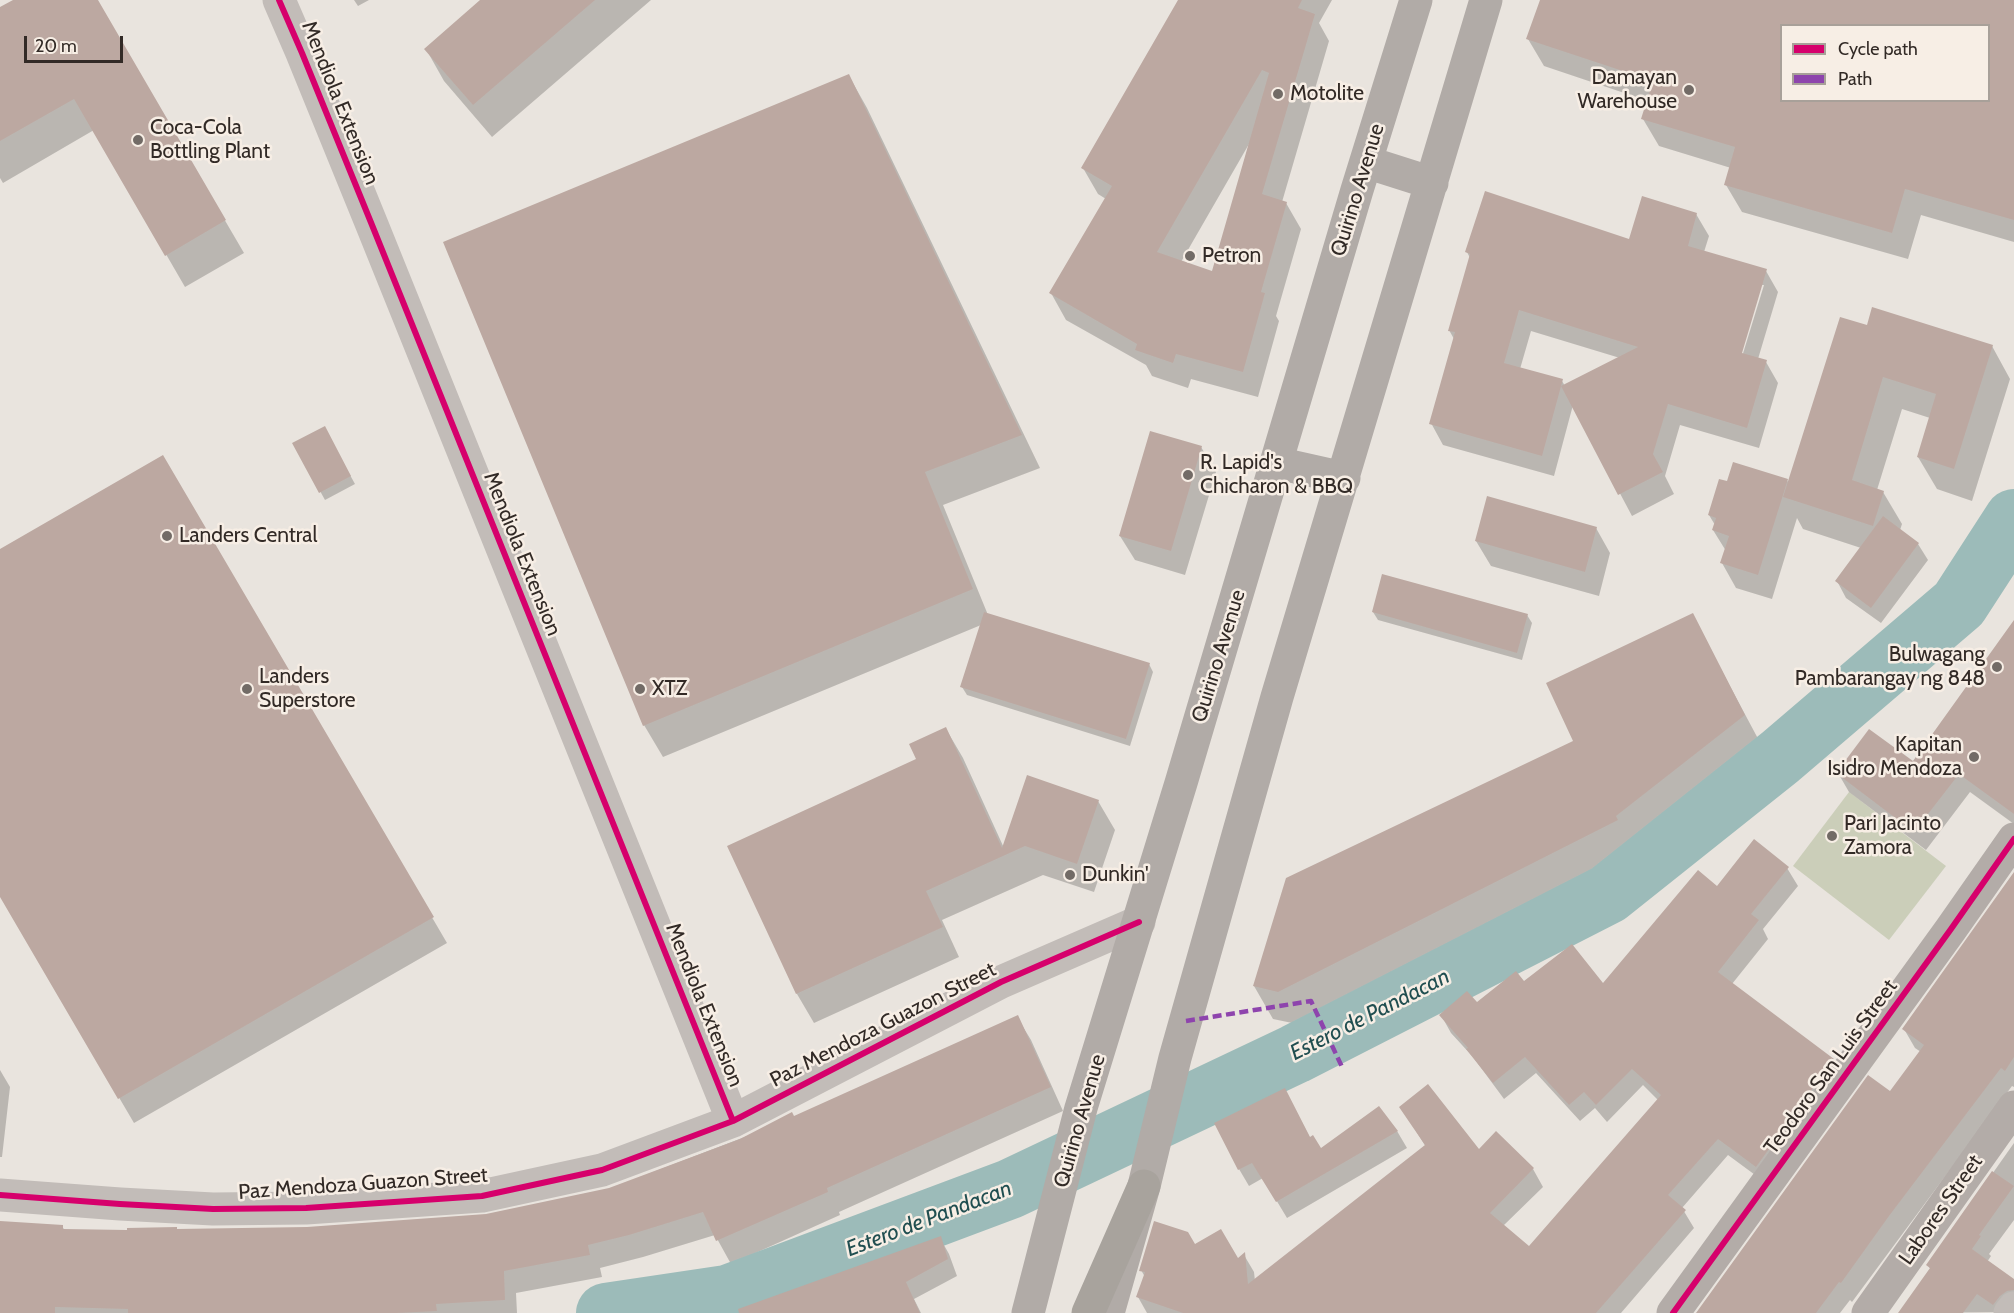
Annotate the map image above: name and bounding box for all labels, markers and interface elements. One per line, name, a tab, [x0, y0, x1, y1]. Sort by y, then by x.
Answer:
street label: Mendiola Extension	[296, 18, 384, 188]
scale bar	[27, 24, 126, 62]
legend	[1780, 24, 1990, 102]
text: 20 m	[35, 35, 77, 57]
text: Cycle path	[1838, 38, 1918, 60]
place label: Damayan Warehouse	[1577, 65, 1677, 115]
text: Path	[1838, 68, 1872, 90]
place label: Motolite	[1290, 81, 1364, 107]
marker: Damayan Warehouse	[1682, 83, 1696, 97]
marker: Motolite	[1271, 87, 1285, 101]
place label: Coca-Cola Bottling Plant	[150, 115, 270, 165]
street label: Quirino Avenue	[1326, 121, 1390, 259]
marker: Coca-Cola Bottling Plant	[131, 133, 145, 147]
place label: Petron	[1202, 243, 1261, 269]
marker: Petron	[1183, 249, 1197, 263]
place label: R. Lapid's Chicharon & BBQ	[1200, 450, 1353, 500]
marker: R. Lapid's Chicharon & BBQ	[1181, 468, 1195, 482]
street label: Mendiola Extension	[478, 469, 566, 639]
place label: Landers Central	[179, 523, 317, 549]
marker: Landers Central	[160, 529, 174, 543]
street label: Quirino Avenue	[1187, 587, 1251, 725]
place label: Bulwagang Pambarangay ng 848	[1795, 642, 1985, 692]
marker: Bulwagang Pambarangay ng 848	[1990, 660, 2004, 674]
place label: Landers Superstore	[259, 664, 356, 714]
place label: XTZ	[652, 676, 687, 702]
marker: Landers Superstore	[240, 682, 254, 696]
marker: XTZ	[633, 682, 647, 696]
place label: Kapitan Isidro Mendoza	[1827, 732, 1962, 782]
marker: Kapitan Isidro Mendoza	[1967, 750, 1981, 764]
place label: Pari Jacinto Zamora	[1844, 811, 1941, 861]
marker: Pari Jacinto Zamora	[1825, 829, 1839, 843]
place label: Dunkin'	[1082, 862, 1149, 888]
marker: Dunkin'	[1063, 868, 1077, 882]
street label: Mendiola Extension	[660, 920, 748, 1090]
street label: Paz Mendoza Guazon Street	[766, 957, 1000, 1093]
water label: Estero de Pandacan	[1286, 963, 1454, 1067]
street label: Teodoro San Luis Street	[1759, 975, 1903, 1159]
street label: Quirino Avenue	[1049, 1052, 1111, 1190]
street label: Labores Street	[1894, 1150, 1988, 1270]
street label: Paz Mendoza Guazon Street	[237, 1163, 489, 1205]
water label: Estero de Pandacan	[842, 1175, 1016, 1263]

